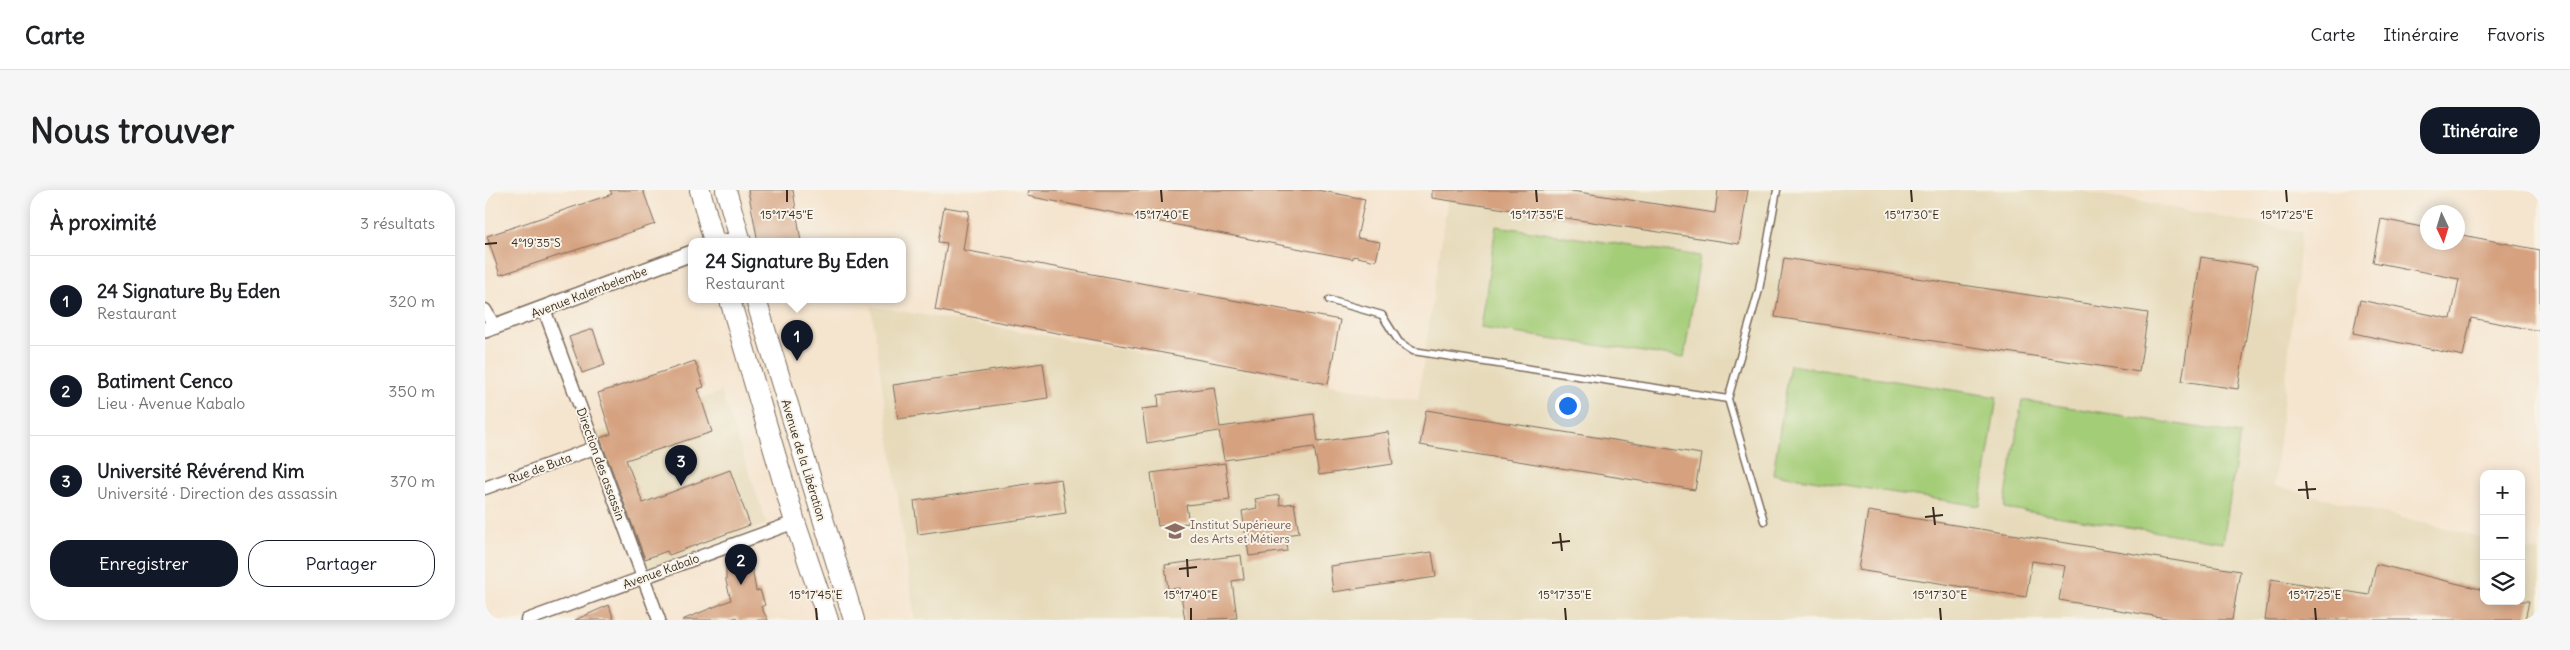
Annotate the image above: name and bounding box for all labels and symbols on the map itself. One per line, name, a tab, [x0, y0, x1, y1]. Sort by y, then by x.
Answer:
north arrow	[2420, 205, 2465, 250]
text: 15°17'45"E	[760, 207, 814, 222]
text: 15°17'40"E	[1135, 207, 1189, 222]
text: 15°17'35"E	[1510, 207, 1564, 222]
text: 15°17'30"E	[1885, 207, 1939, 222]
text: 15°17'25"E	[2260, 207, 2314, 222]
text: 4°19'35"S	[511, 235, 561, 250]
street label: Avenue Kalembelembe	[529, 263, 649, 321]
pin: 1	[781, 320, 813, 361]
your location	[1555, 393, 1581, 419]
street label: Avenue de la Libération	[778, 397, 830, 523]
street label: Direction des assassin	[574, 406, 628, 522]
pin: 3	[665, 445, 697, 486]
street label: Rue de Buta	[506, 450, 574, 486]
place label: Institut Supérieure des Arts et Métiers	[1190, 517, 1291, 546]
school or university icon: Institut Supérieure des Arts et Métiers	[1164, 520, 1186, 542]
pin: 2	[725, 544, 757, 585]
street label: Avenue Kabalo	[621, 550, 701, 592]
text: 15°17'45"E	[789, 587, 843, 602]
text: 15°17'40"E	[1164, 587, 1218, 602]
text: 15°17'35"E	[1538, 587, 1592, 602]
text: 15°17'30"E	[1913, 587, 1967, 602]
text: 15°17'25"E	[2288, 587, 2342, 602]

